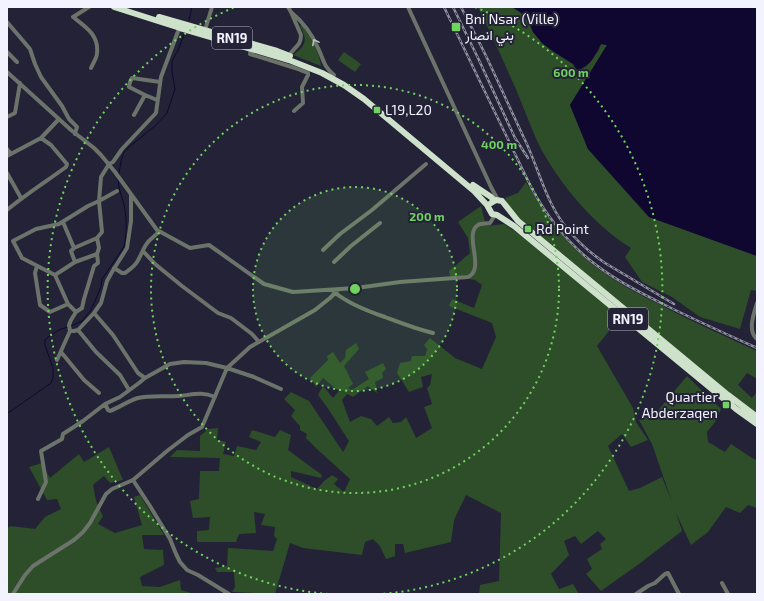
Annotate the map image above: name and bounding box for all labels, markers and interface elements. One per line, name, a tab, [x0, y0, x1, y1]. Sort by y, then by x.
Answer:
place label: Bni Nsar (Ville) بني انصار	[464, 10, 559, 47]
marker: Bni Nsar (Ville) بني انصار	[450, 21, 462, 33]
road number: RN19	[212, 27, 252, 49]
one-way arrow	[313, 39, 320, 46]
text: 600 m	[553, 65, 589, 79]
place label: L19,L20	[385, 101, 432, 118]
marker: L19,L20	[372, 105, 382, 115]
text: 400 m	[481, 137, 517, 151]
text: 200 m	[409, 209, 445, 223]
place label: Rd Point	[536, 220, 589, 237]
marker: Rd Point	[523, 224, 533, 234]
centre of rings	[348, 282, 362, 296]
road number: RN19	[608, 308, 648, 330]
place label: Quartier Abderzaqen	[642, 388, 718, 421]
marker: Quartier Abderzaqen	[721, 400, 731, 410]

